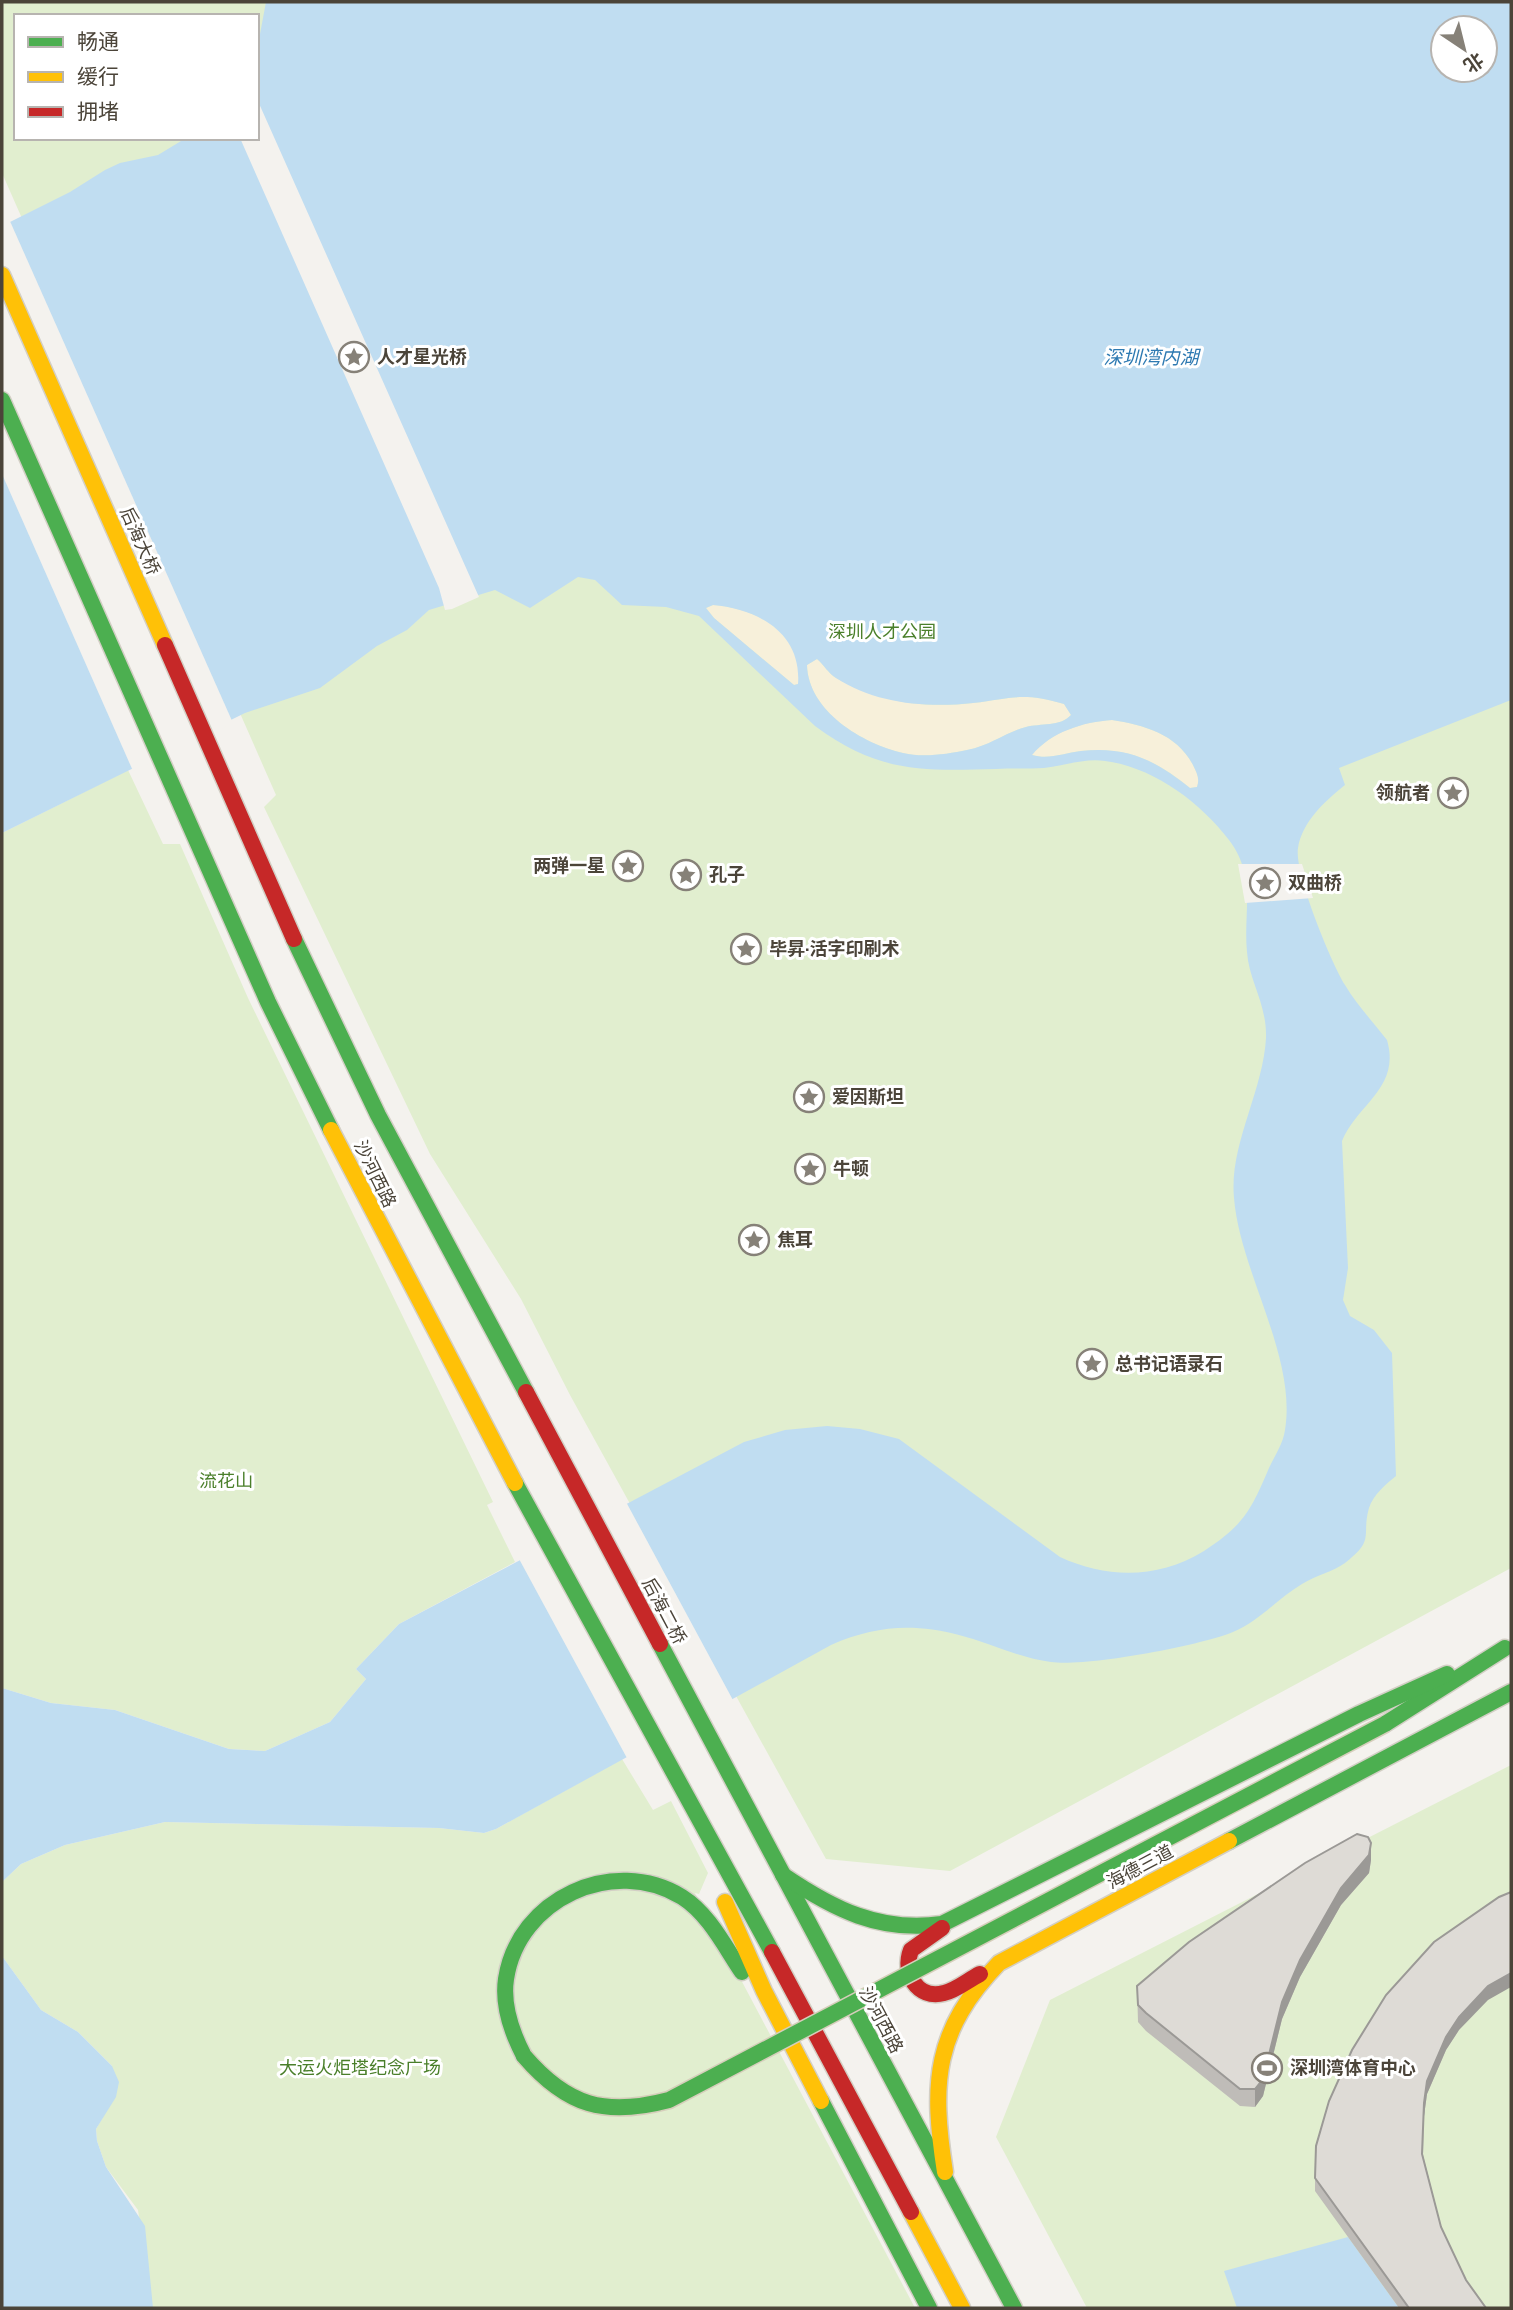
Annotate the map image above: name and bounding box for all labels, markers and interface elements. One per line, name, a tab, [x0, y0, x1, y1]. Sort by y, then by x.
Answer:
legend	[14, 14, 259, 140]
north arrow	[1429, 14, 1499, 84]
text: 畅通	[77, 28, 119, 56]
text: 北	[1458, 46, 1488, 78]
text: 缓行	[77, 63, 119, 91]
text: 拥堵	[77, 98, 119, 126]
place icon: 人才星光桥	[337, 340, 371, 374]
place label: 人才星光桥	[377, 345, 467, 369]
water label: 深圳湾内湖	[1103, 345, 1201, 371]
street label: 后海大桥	[114, 503, 166, 579]
park label: 深圳人才公园	[828, 620, 936, 644]
place icon: 领航者	[1436, 776, 1470, 810]
place label: 领航者	[1376, 781, 1430, 805]
place icon: 两弹一星	[611, 849, 645, 883]
place label: 两弹一星	[533, 854, 605, 878]
place icon: 孔子	[669, 858, 703, 892]
place label: 孔子	[709, 863, 745, 887]
place icon: 双曲桥	[1248, 866, 1282, 900]
place label: 双曲桥	[1288, 871, 1342, 895]
place icon: 毕昇·活字印刷术	[729, 932, 763, 966]
place label: 毕昇·活字印刷术	[769, 937, 899, 961]
place icon: 爱因斯坦	[792, 1080, 826, 1114]
place label: 爱因斯坦	[832, 1085, 904, 1109]
street label: 沙河西路	[348, 1136, 402, 1212]
place icon: 牛顿	[793, 1152, 827, 1186]
place label: 牛顿	[833, 1157, 869, 1181]
place icon: 焦耳	[737, 1223, 771, 1257]
place label: 焦耳	[777, 1228, 813, 1252]
place icon: 总书记语录石	[1075, 1347, 1109, 1381]
place label: 总书记语录石	[1115, 1352, 1223, 1376]
park label: 流花山	[199, 1469, 253, 1493]
street label: 后海二桥	[637, 1574, 691, 1648]
street label: 海德三道	[1103, 1840, 1177, 1894]
street label: 沙河西路	[854, 1983, 908, 2057]
sports icon: 深圳湾体育中心	[1250, 2051, 1284, 2085]
park label: 大运火炬塔纪念广场	[279, 2056, 441, 2080]
place label: 深圳湾体育中心	[1290, 2056, 1416, 2080]

